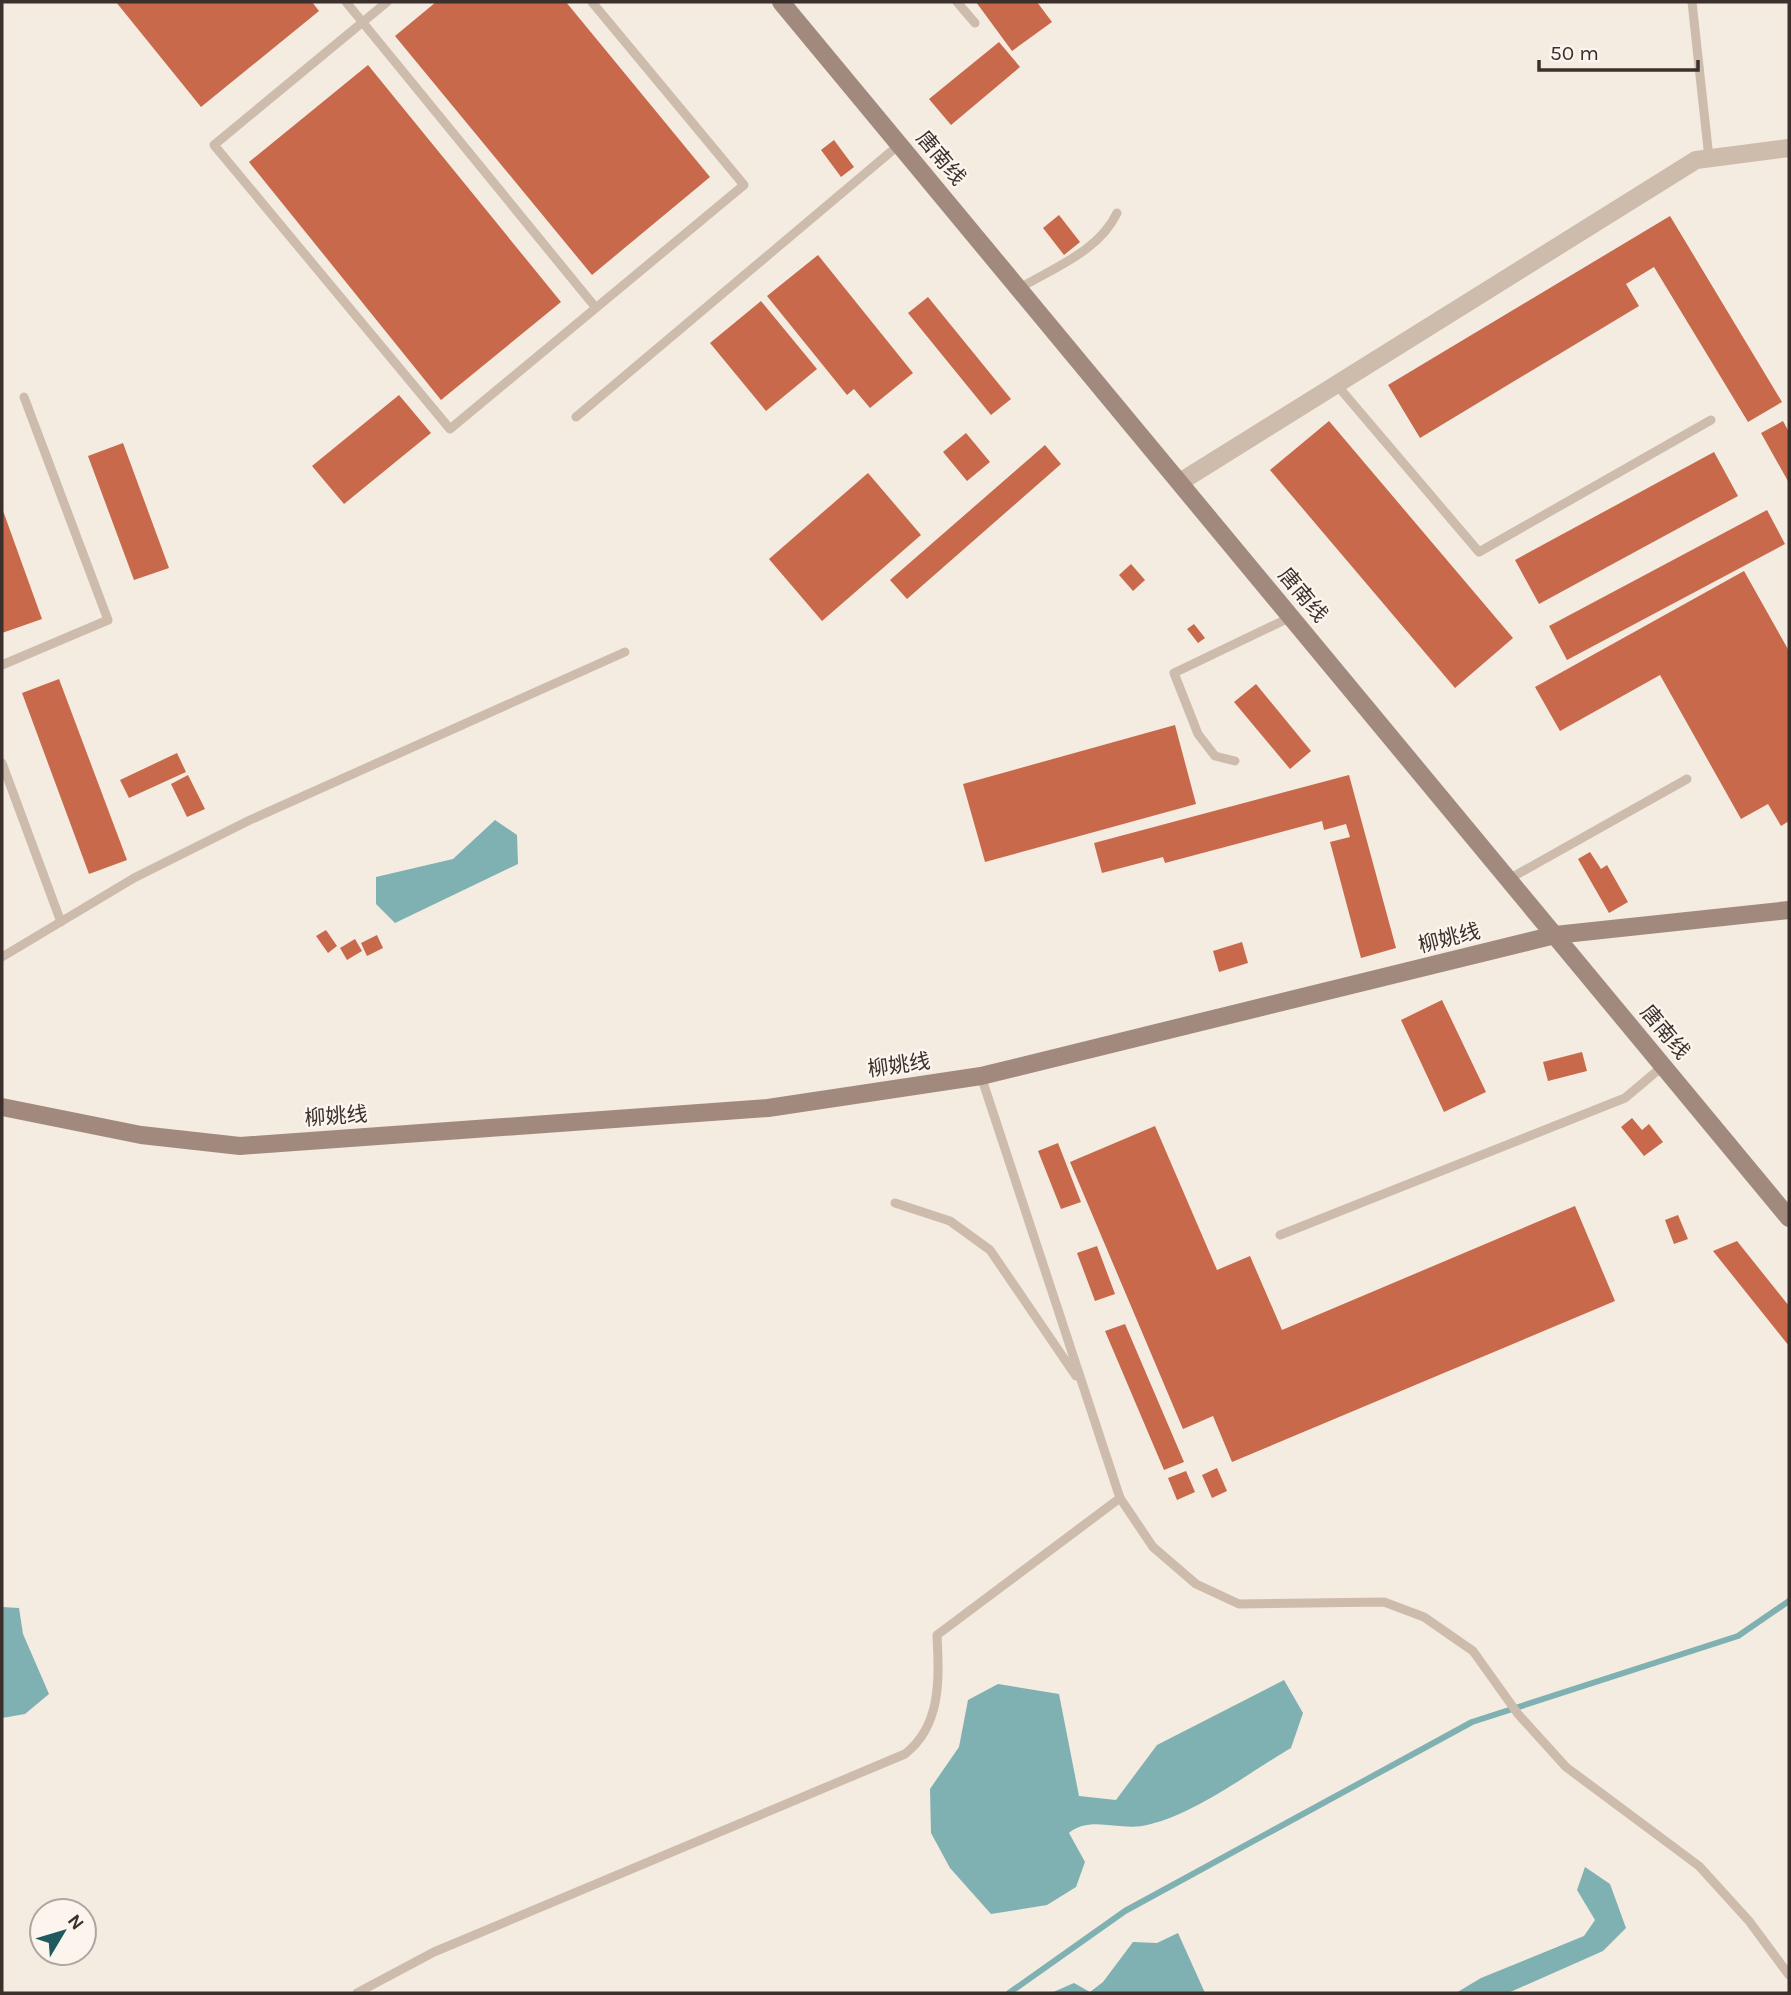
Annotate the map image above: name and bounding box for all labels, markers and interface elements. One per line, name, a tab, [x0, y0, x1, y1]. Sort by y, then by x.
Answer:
scale bar	[1539, 28, 1698, 72]
text: 50 m	[1550, 41, 1599, 65]
street label: 唐南线	[912, 126, 970, 190]
street label: 唐南线	[1274, 563, 1332, 627]
street label: 柳姚线	[1416, 919, 1482, 957]
street label: 唐南线	[1636, 1000, 1694, 1064]
street label: 柳姚线	[866, 1049, 932, 1081]
street label: 柳姚线	[304, 1102, 368, 1130]
north arrow	[28, 1897, 98, 1967]
text: N	[63, 1910, 88, 1934]

